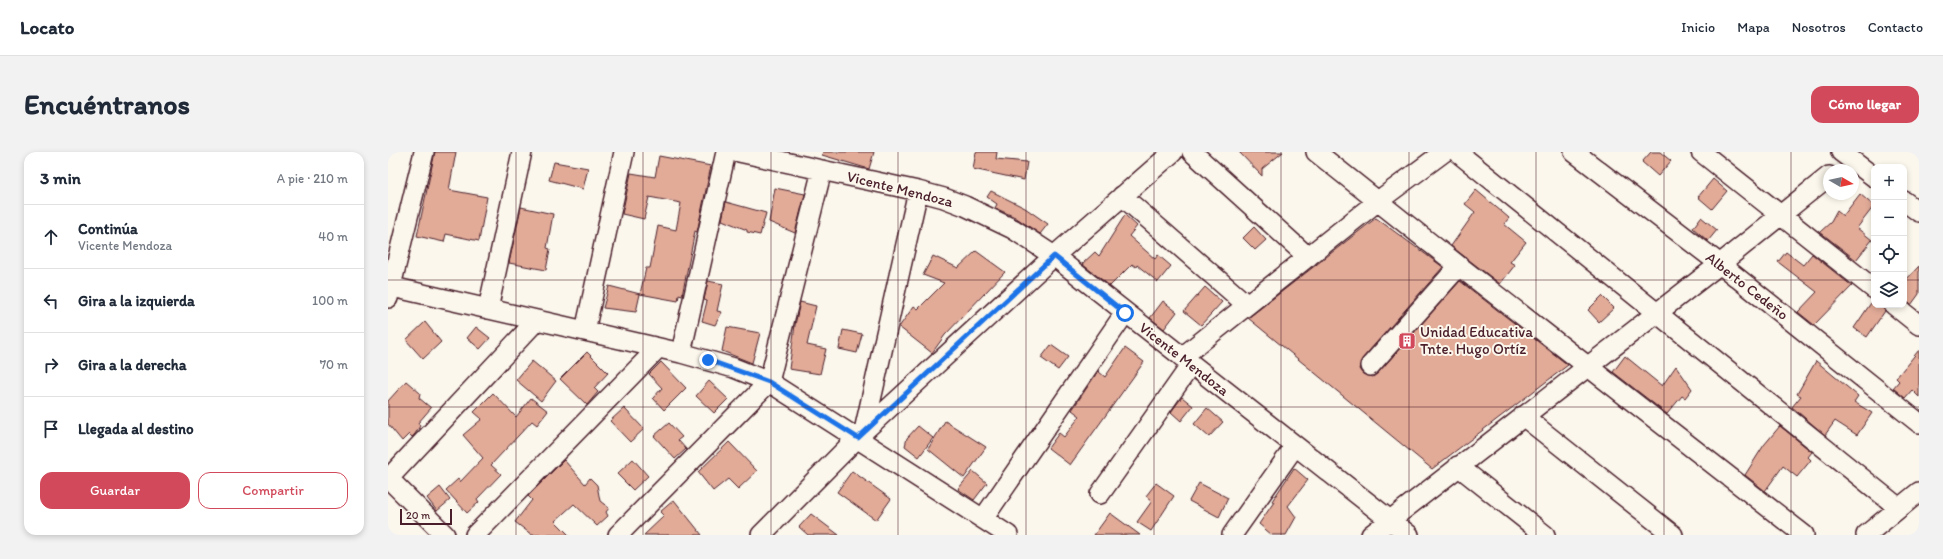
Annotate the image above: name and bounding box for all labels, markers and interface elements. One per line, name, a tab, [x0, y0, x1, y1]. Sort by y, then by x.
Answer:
text: Locato	[20, 16, 74, 39]
text: Inicio	[1681, 19, 1715, 36]
text: Mapa	[1737, 19, 1770, 36]
text: Nosotros	[1792, 19, 1846, 36]
text: Contacto	[1868, 19, 1923, 36]
button: Cómo llegar	[1811, 86, 1919, 123]
text: Encuéntranos	[24, 87, 190, 121]
north arrow	[1823, 164, 1859, 200]
map controls	[1871, 164, 1907, 308]
button: +	[1871, 164, 1907, 200]
street label: Vicente Mendoza	[845, 167, 955, 211]
text: 3 min	[40, 168, 81, 188]
text: A pie · 210 m	[277, 171, 348, 186]
button: −	[1871, 200, 1907, 236]
text: Continúa	[78, 220, 138, 238]
icon: ahead	[40, 226, 62, 248]
text: 40 m	[318, 229, 348, 244]
button: locate	[1871, 236, 1907, 272]
text: Vicente Mendoza	[78, 238, 172, 253]
street label: Alberto Cedeño	[1702, 248, 1792, 324]
button: layers	[1871, 272, 1907, 308]
icon: left	[40, 290, 62, 312]
text: Gira a la izquierda	[78, 292, 195, 310]
text: 100 m	[312, 293, 348, 308]
route start	[1116, 304, 1134, 322]
street label: Vicente Mendoza	[1136, 318, 1233, 400]
place label: Unidad Educativa Tnte. Hugo Ortíz	[1420, 323, 1533, 358]
building icon: Unidad Educativa Tnte. Hugo Ortíz	[1397, 331, 1417, 351]
route end	[699, 351, 717, 369]
icon: right	[40, 354, 62, 376]
text: Gira a la derecha	[78, 356, 187, 374]
text: 70 m	[320, 357, 348, 372]
icon: arrive	[40, 418, 62, 440]
text: Llegada al destino	[78, 420, 194, 438]
button: Guardar	[40, 472, 190, 509]
button: Compartir	[198, 472, 348, 509]
scale bar	[400, 507, 452, 526]
text: 20 m	[406, 509, 430, 522]

